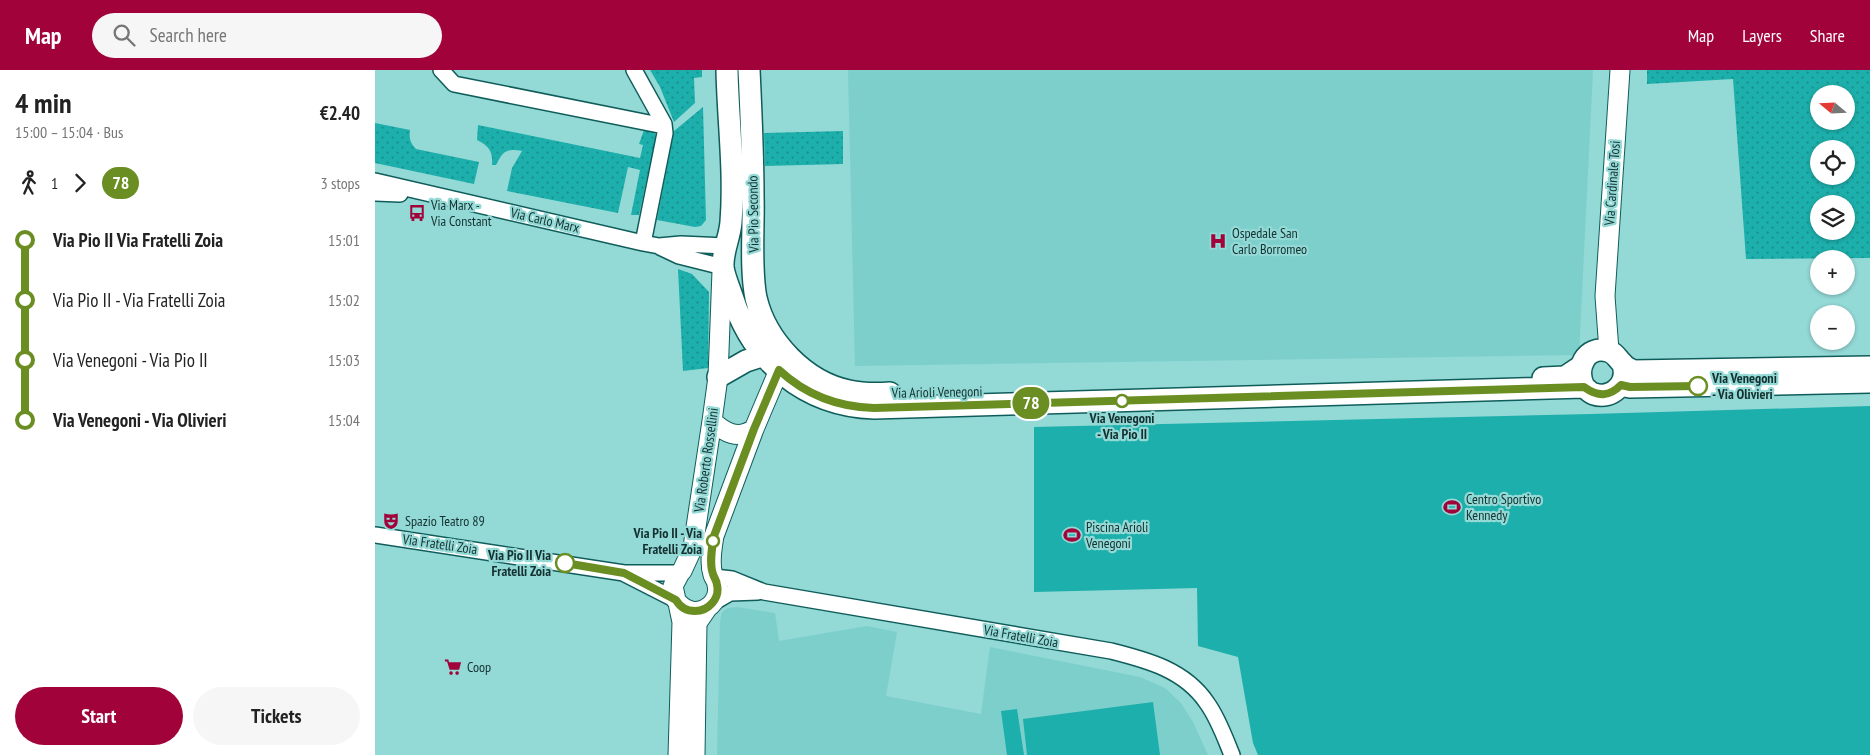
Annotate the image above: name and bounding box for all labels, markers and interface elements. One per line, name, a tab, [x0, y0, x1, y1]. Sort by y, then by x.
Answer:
search box	[92, 13, 442, 58]
text: Map	[25, 20, 62, 51]
icon: search	[110, 21, 138, 49]
text: Search here	[150, 23, 227, 47]
text: Map	[1688, 24, 1714, 47]
text: Layers	[1742, 24, 1782, 47]
text: Share	[1810, 24, 1845, 47]
text: 4 min	[15, 84, 72, 121]
north arrow	[1810, 85, 1855, 130]
map controls	[1810, 85, 1855, 350]
text: €2.40	[320, 101, 360, 125]
text: 15:00 – 15:04 · Bus	[15, 122, 123, 142]
street label: Via Cardinale Tosi	[1600, 140, 1624, 227]
button: locate	[1810, 140, 1855, 185]
icon: walk	[15, 169, 43, 197]
icon: forward	[66, 169, 94, 197]
text: 78	[112, 171, 129, 194]
text: 1	[51, 173, 58, 193]
text: 3 stops	[320, 173, 360, 193]
street label: Via Pio Secondo	[743, 175, 763, 254]
button: layers	[1810, 195, 1855, 240]
place label: Via Marx - Via Constant	[430, 196, 492, 230]
bus stop icon: Via Marx - Via Constant	[407, 203, 427, 223]
street label: Via Carlo Marx	[508, 203, 581, 237]
place label: Ospedale San Carlo Borromeo	[1232, 224, 1307, 258]
text: Via Pio II Via Fratelli Zoia	[53, 228, 223, 252]
text: 15:01	[328, 230, 360, 250]
hospital icon: Ospedale San Carlo Borromeo	[1208, 231, 1228, 251]
button: +	[1810, 250, 1855, 295]
text: Via Pio II - Via Fratelli Zoia	[53, 288, 225, 312]
text: 15:02	[328, 290, 360, 310]
button: −	[1810, 305, 1855, 350]
text: Via Venegoni - Via Pio II	[53, 348, 208, 372]
text: 15:03	[328, 350, 360, 370]
place label: Via Venegoni - Via Olivieri	[1711, 369, 1777, 403]
marker: Via Venegoni - Via Olivieri	[1688, 376, 1708, 396]
street label: Via Arioli Venegoni	[890, 382, 983, 402]
line badge: 78	[1009, 387, 1053, 419]
text: 78	[1022, 391, 1040, 414]
marker: Via Venegoni - Via Pio II	[1115, 394, 1129, 408]
street label: Via Roberto Rossellini	[690, 407, 722, 514]
text: Via Venegoni - Via Olivieri	[53, 408, 226, 432]
place label: Via Venegoni - Via Pio II	[1089, 409, 1154, 443]
text: 15:04	[328, 410, 360, 430]
place label: Centro Sportivo Kennedy	[1466, 490, 1541, 524]
sports icon: Centro Sportivo Kennedy	[1442, 497, 1462, 517]
theatre icon: Spazio Teatro 89	[381, 511, 401, 531]
place label: Spazio Teatro 89	[405, 512, 485, 530]
place label: Piscina Arioli Venegoni	[1085, 518, 1148, 552]
place label: Via Pio II - Via Fratelli Zoia	[633, 524, 702, 558]
sports icon: Piscina Arioli Venegoni	[1062, 525, 1082, 545]
street label: Via Fratelli Zoia	[400, 530, 479, 558]
marker: Via Pio II - Via Fratelli Zoia	[706, 534, 720, 548]
place label: Via Pio II Via Fratelli Zoia	[487, 546, 551, 580]
marker: Via Pio II Via Fratelli Zoia	[555, 553, 575, 573]
street label: Via Fratelli Zoia	[981, 620, 1060, 651]
supermarket icon: Coop	[443, 657, 463, 677]
place label: Coop	[467, 658, 491, 676]
button: Start	[15, 687, 183, 745]
button: Tickets	[193, 687, 360, 745]

